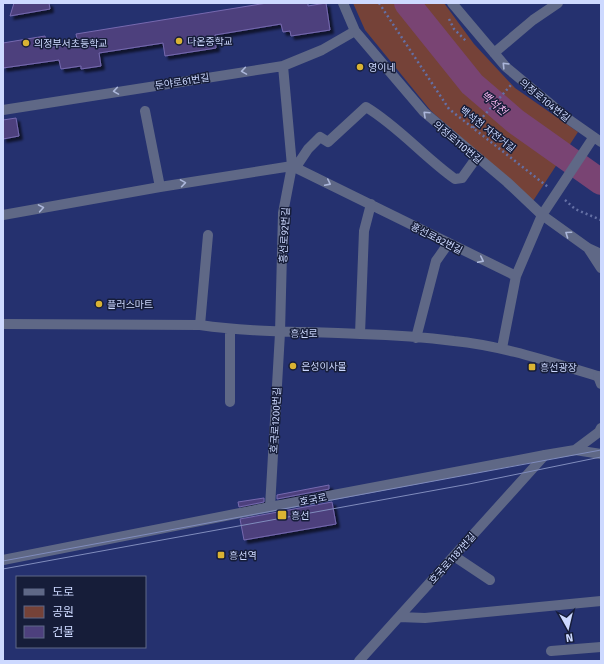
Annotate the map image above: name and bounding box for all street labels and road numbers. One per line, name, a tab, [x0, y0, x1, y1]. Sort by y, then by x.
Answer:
street label: 둔야로61번길	[154, 72, 210, 92]
street label: 의정로104번길	[517, 77, 572, 125]
street label: 백석천 자전거길	[457, 104, 518, 155]
street label: 의정로110번길	[430, 119, 484, 167]
street label: 흥선로92번길	[278, 207, 292, 263]
street label: 흥선로82번길	[409, 221, 464, 257]
street label: 흥선로	[290, 328, 318, 340]
street label: 호국로1200번길	[268, 387, 284, 454]
street label: 호국로	[298, 491, 328, 509]
street label: 호국로1187번길	[427, 531, 479, 587]

